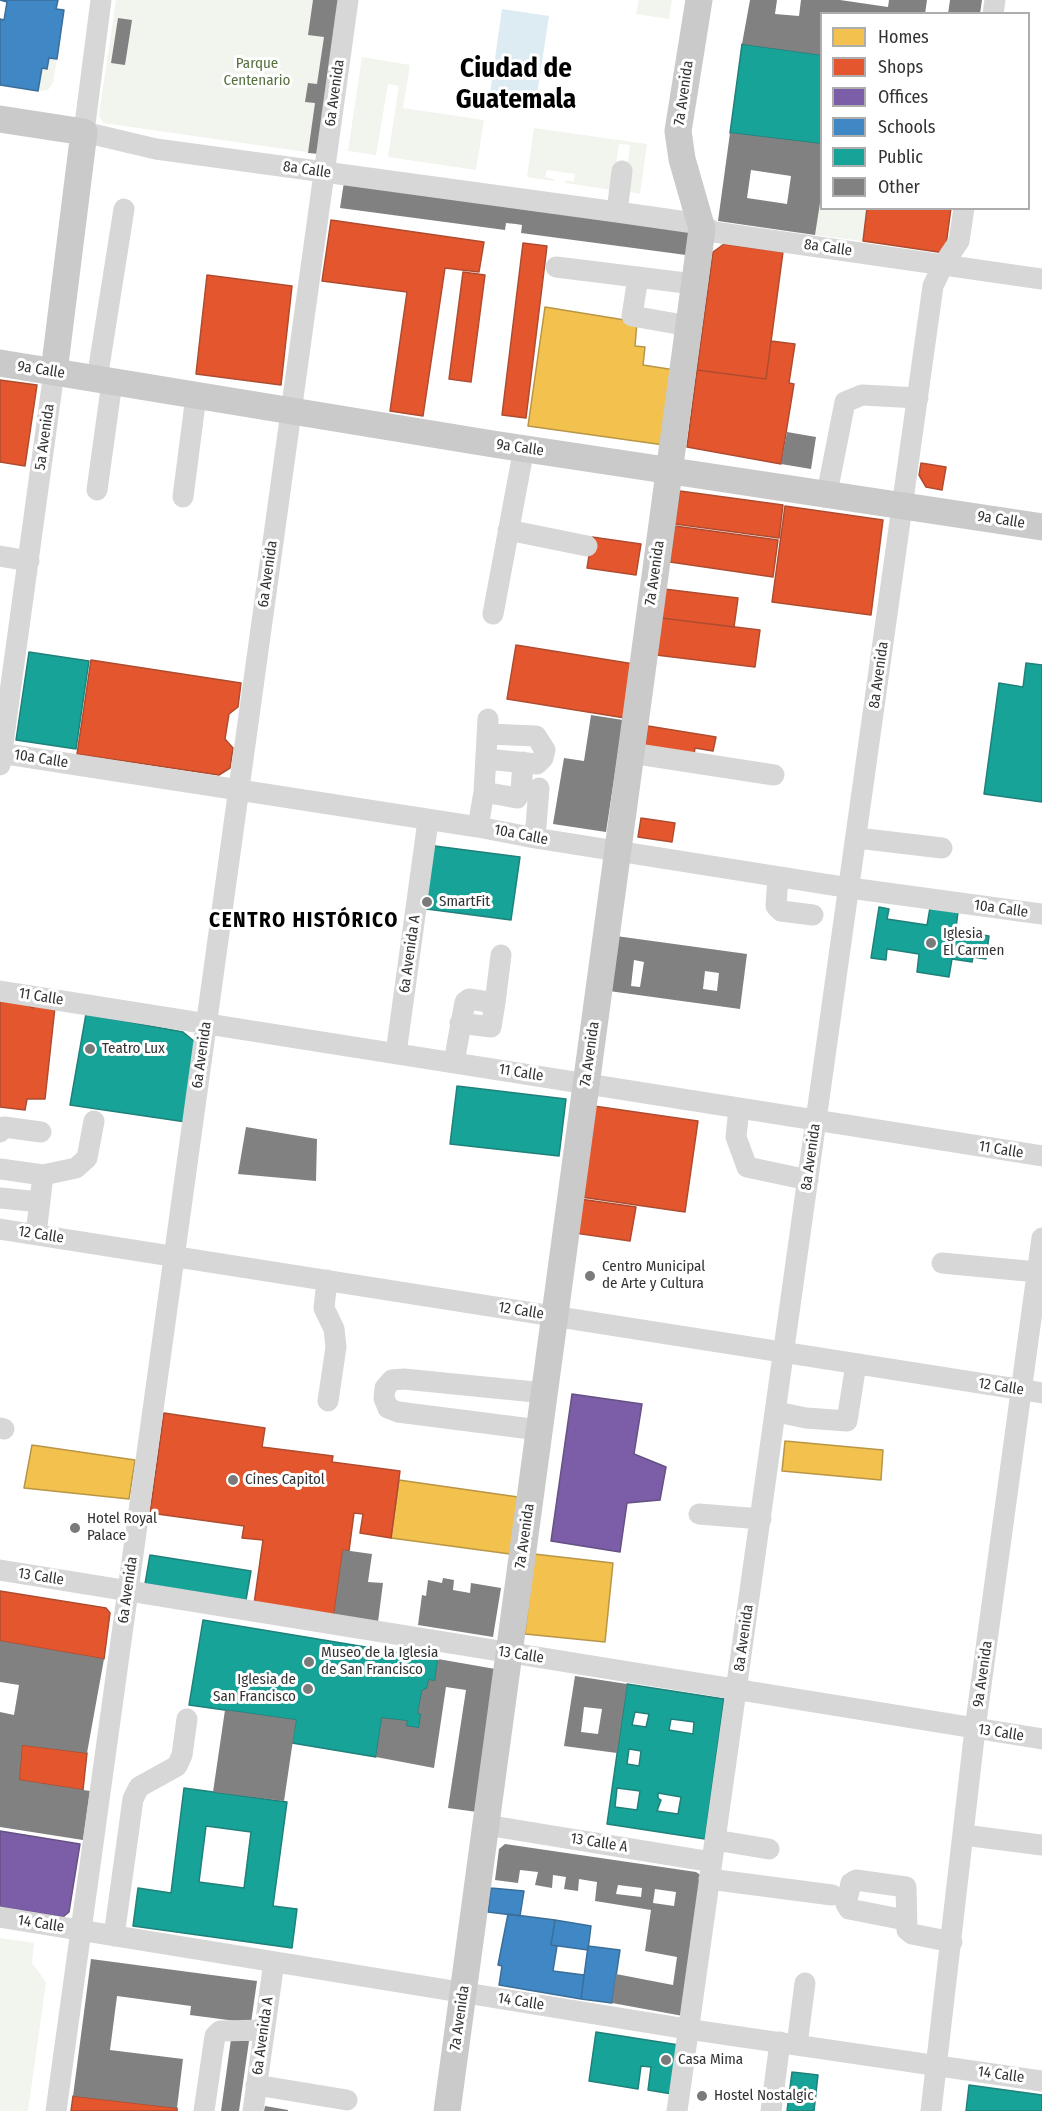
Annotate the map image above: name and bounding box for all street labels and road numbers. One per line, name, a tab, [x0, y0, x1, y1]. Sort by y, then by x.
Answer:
street label: 6a Avenida	[321, 58, 349, 128]
street label: 7a Avenida	[671, 59, 697, 127]
street label: 8a Calle	[282, 158, 332, 182]
street label: 8a Calle	[803, 236, 853, 260]
street label: 9a Calle	[16, 357, 66, 383]
street label: 5a Avenida	[31, 403, 59, 471]
street label: 9a Calle	[495, 436, 545, 460]
street label: 9a Calle	[976, 507, 1026, 533]
street label: 6a Avenida	[254, 539, 282, 609]
street label: 7a Avenida	[642, 539, 668, 607]
street label: 8a Avenida	[865, 640, 893, 710]
street label: 10a Calle	[13, 746, 69, 772]
street label: 10a Calle	[493, 821, 549, 849]
street label: 10a Calle	[973, 896, 1029, 922]
street label: 6a Avenida A	[396, 914, 424, 994]
street label: 11 Calle	[17, 985, 65, 1009]
street label: 6a Avenida	[188, 1020, 216, 1090]
street label: 7a Avenida	[577, 1020, 603, 1088]
street label: 11 Calle	[497, 1061, 545, 1085]
street label: 8a Avenida	[797, 1122, 825, 1192]
street label: 11 Calle	[977, 1138, 1025, 1162]
street label: 12 Calle	[17, 1223, 65, 1247]
street label: 12 Calle	[497, 1299, 545, 1323]
street label: 12 Calle	[977, 1375, 1025, 1399]
street label: 7a Avenida	[512, 1502, 538, 1570]
street label: 6a Avenida	[114, 1555, 142, 1625]
street label: 13 Calle	[17, 1565, 65, 1589]
street label: 8a Avenida	[730, 1603, 758, 1673]
street label: 9a Avenida	[969, 1640, 997, 1708]
street label: 13 Calle	[497, 1643, 545, 1667]
street label: 13 Calle	[977, 1721, 1025, 1745]
street label: 13 Calle A	[569, 1830, 629, 1856]
street label: 14 Calle	[17, 1911, 65, 1937]
street label: 7a Avenida	[447, 1984, 473, 2052]
street label: 14 Calle	[497, 1989, 545, 2015]
street label: 6a Avenida A	[249, 1996, 277, 2076]
street label: 14 Calle	[977, 2063, 1025, 2087]

